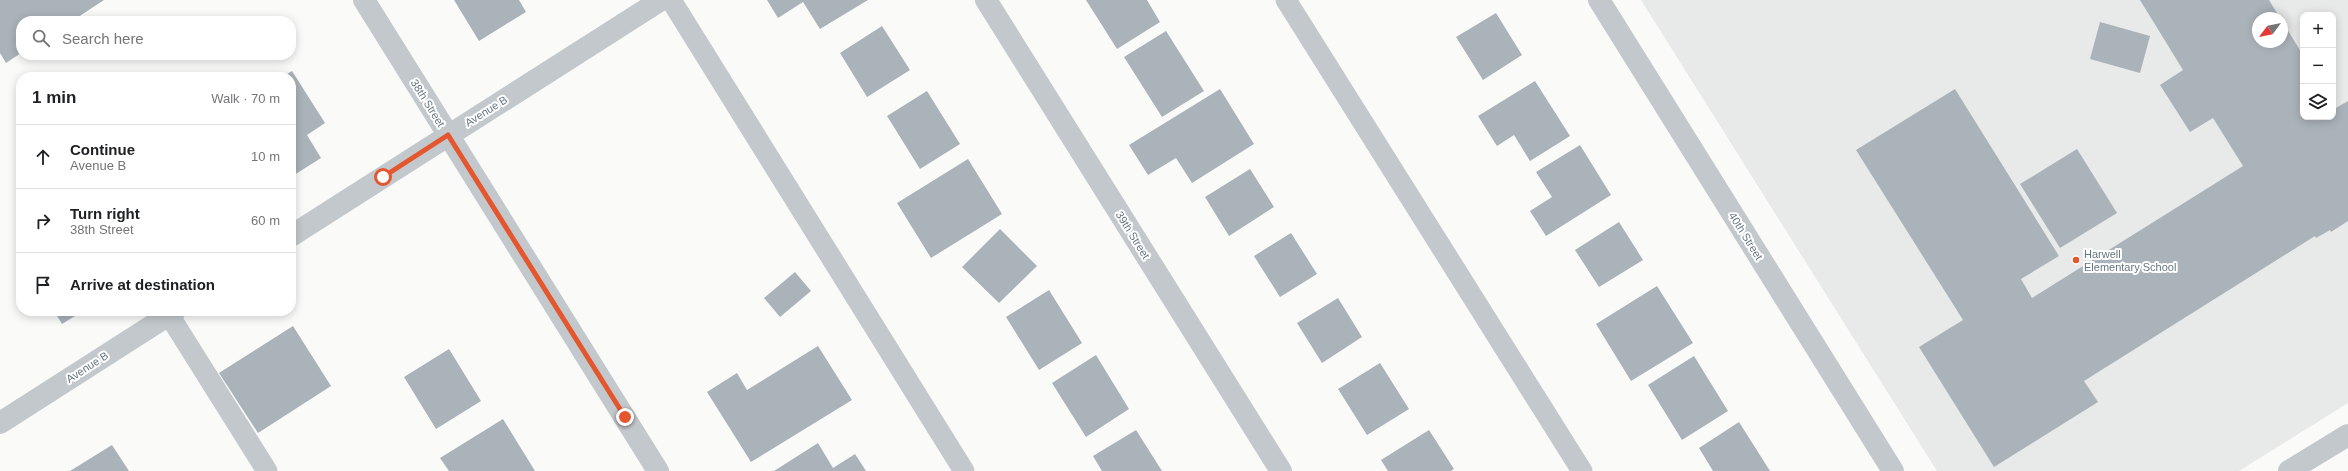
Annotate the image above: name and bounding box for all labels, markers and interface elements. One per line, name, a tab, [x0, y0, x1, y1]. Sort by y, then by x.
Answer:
north arrow	[2252, 12, 2288, 48]
map controls	[2300, 12, 2336, 120]
button: +	[2300, 12, 2336, 48]
search box	[16, 16, 296, 60]
icon: search	[30, 27, 52, 49]
text: Search here	[62, 30, 144, 47]
button: −	[2300, 48, 2336, 84]
street label: 38th Street	[409, 77, 447, 129]
button: layers	[2300, 84, 2336, 120]
text: 1 min	[32, 88, 76, 107]
text: Walk · 70 m	[211, 91, 280, 106]
street label: Avenue B	[463, 93, 509, 129]
text: Continue	[70, 141, 135, 158]
icon: ahead	[32, 146, 54, 168]
text: 10 m	[251, 149, 280, 164]
text: Avenue B	[70, 158, 126, 173]
route start	[374, 168, 392, 186]
text: Turn right	[70, 205, 140, 222]
street label: 39th Street	[1114, 209, 1152, 261]
icon: right	[32, 210, 54, 232]
street label: 40th Street	[1727, 210, 1765, 262]
text: 60 m	[251, 213, 280, 228]
text: 38th Street	[70, 222, 134, 237]
place label: Harwell Elementary School	[2084, 248, 2176, 273]
marker: Harwell Elementary School	[2071, 255, 2081, 265]
icon: arrive	[32, 274, 54, 296]
text: Arrive at destination	[70, 276, 215, 293]
street label: Avenue B	[64, 349, 110, 385]
route end	[616, 408, 634, 426]

